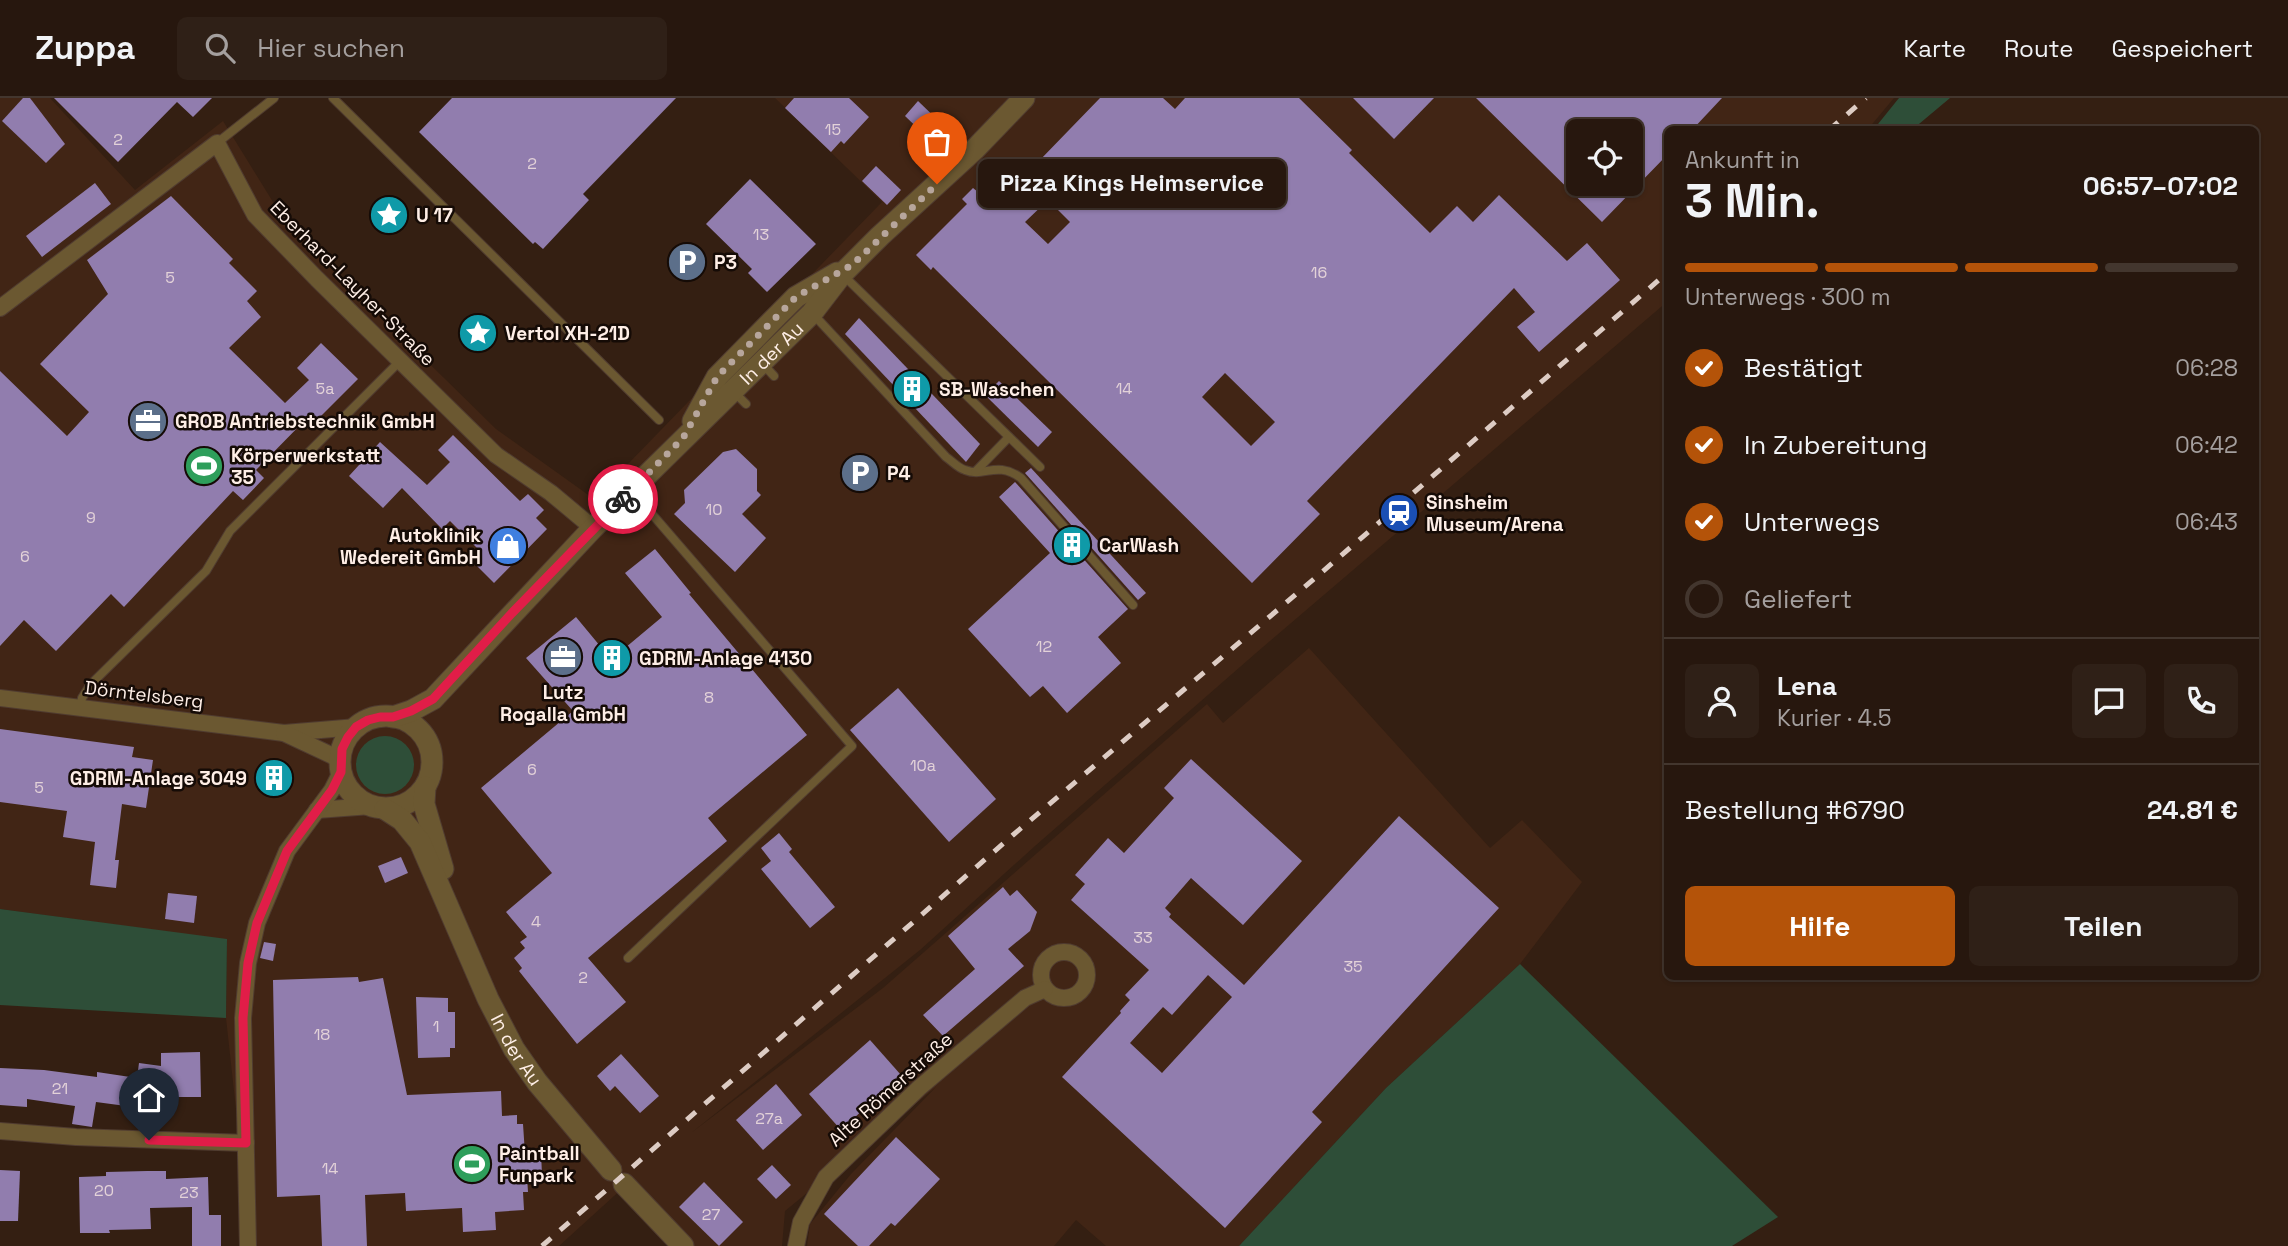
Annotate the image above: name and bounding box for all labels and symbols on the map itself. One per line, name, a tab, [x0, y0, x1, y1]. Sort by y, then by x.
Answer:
pin	[907, 112, 967, 184]
house number: 15	[825, 119, 841, 140]
house number: 2	[113, 129, 123, 150]
house number: 2	[527, 153, 537, 174]
callout: Pizza Kings Heimservice	[979, 160, 1287, 208]
place icon: U 17	[368, 194, 410, 236]
street label: Eberhard-Layher-Straße	[265, 195, 441, 371]
place label: U 17	[416, 203, 453, 228]
house number: 13	[753, 224, 769, 245]
parking icon: P3	[666, 241, 708, 283]
place label: P3	[714, 250, 737, 275]
house number: 16	[1311, 262, 1327, 283]
house number: 5	[165, 267, 175, 288]
place icon: Vertol XH-21D	[457, 312, 499, 354]
street label: In der Au	[734, 316, 809, 390]
place label: Vertol XH-21D	[505, 321, 630, 346]
building icon: SB-Waschen	[891, 368, 933, 410]
place label: SB-Waschen	[939, 377, 1054, 402]
house number: 5a	[316, 378, 334, 399]
house number: 14	[1116, 378, 1132, 399]
office icon: GROB Antriebstechnik GmbH	[127, 400, 169, 442]
place label: GROB Antriebstechnik GmbH	[175, 409, 435, 434]
place label: Körperwerkstatt 35	[231, 443, 381, 490]
sports icon: Körperwerkstatt 35	[183, 445, 225, 487]
parking icon: P4	[839, 452, 881, 494]
place label: P4	[887, 461, 911, 486]
courier	[588, 464, 658, 534]
place label: Sinsheim Museum/Arena	[1426, 490, 1564, 537]
station icon: Sinsheim Museum/Arena	[1378, 492, 1420, 534]
house number: 10	[706, 499, 722, 520]
house number: 9	[86, 507, 96, 528]
place label: Autoklinik Wedereit GmbH	[340, 523, 481, 570]
building icon: CarWash	[1051, 524, 1093, 566]
shop icon: Autoklinik Wedereit GmbH	[487, 525, 529, 567]
place label: CarWash	[1099, 533, 1179, 558]
house number: 6	[20, 546, 30, 567]
office icon: Lutz Rogalla GmbH	[542, 636, 584, 678]
house number: 12	[1036, 636, 1052, 657]
building icon: GDRM-Anlage 4130	[591, 637, 633, 679]
place label: GDRM-Anlage 4130	[639, 646, 812, 671]
street label: Dörntelsberg	[83, 675, 205, 714]
place label: Lutz Rogalla GmbH	[500, 680, 626, 727]
house number: 8	[704, 687, 714, 708]
house number: 10a	[910, 755, 936, 776]
building icon: GDRM-Anlage 3049	[253, 757, 295, 799]
house number: 6	[527, 759, 537, 780]
place label: GDRM-Anlage 3049	[70, 766, 247, 791]
house number: 5	[34, 777, 44, 798]
house number: 4	[531, 911, 541, 932]
house number: 33	[1133, 927, 1153, 948]
house number: 35	[1343, 956, 1363, 977]
house number: 2	[578, 967, 588, 988]
street label: In der Au	[485, 1010, 548, 1091]
house number: 1	[433, 1016, 439, 1037]
house number: 18	[314, 1024, 330, 1045]
street label: Alte Römerstraße	[823, 1027, 958, 1152]
pin	[119, 1068, 179, 1140]
house number: 21	[52, 1078, 68, 1099]
house number: 27a	[755, 1108, 783, 1129]
place label: Paintball Funpark	[499, 1141, 580, 1188]
sports icon: Paintball Funpark	[451, 1143, 493, 1185]
house number: 14	[322, 1158, 338, 1179]
house number: 20	[94, 1180, 114, 1201]
house number: 23	[179, 1182, 199, 1203]
house number: 27	[702, 1204, 720, 1225]

